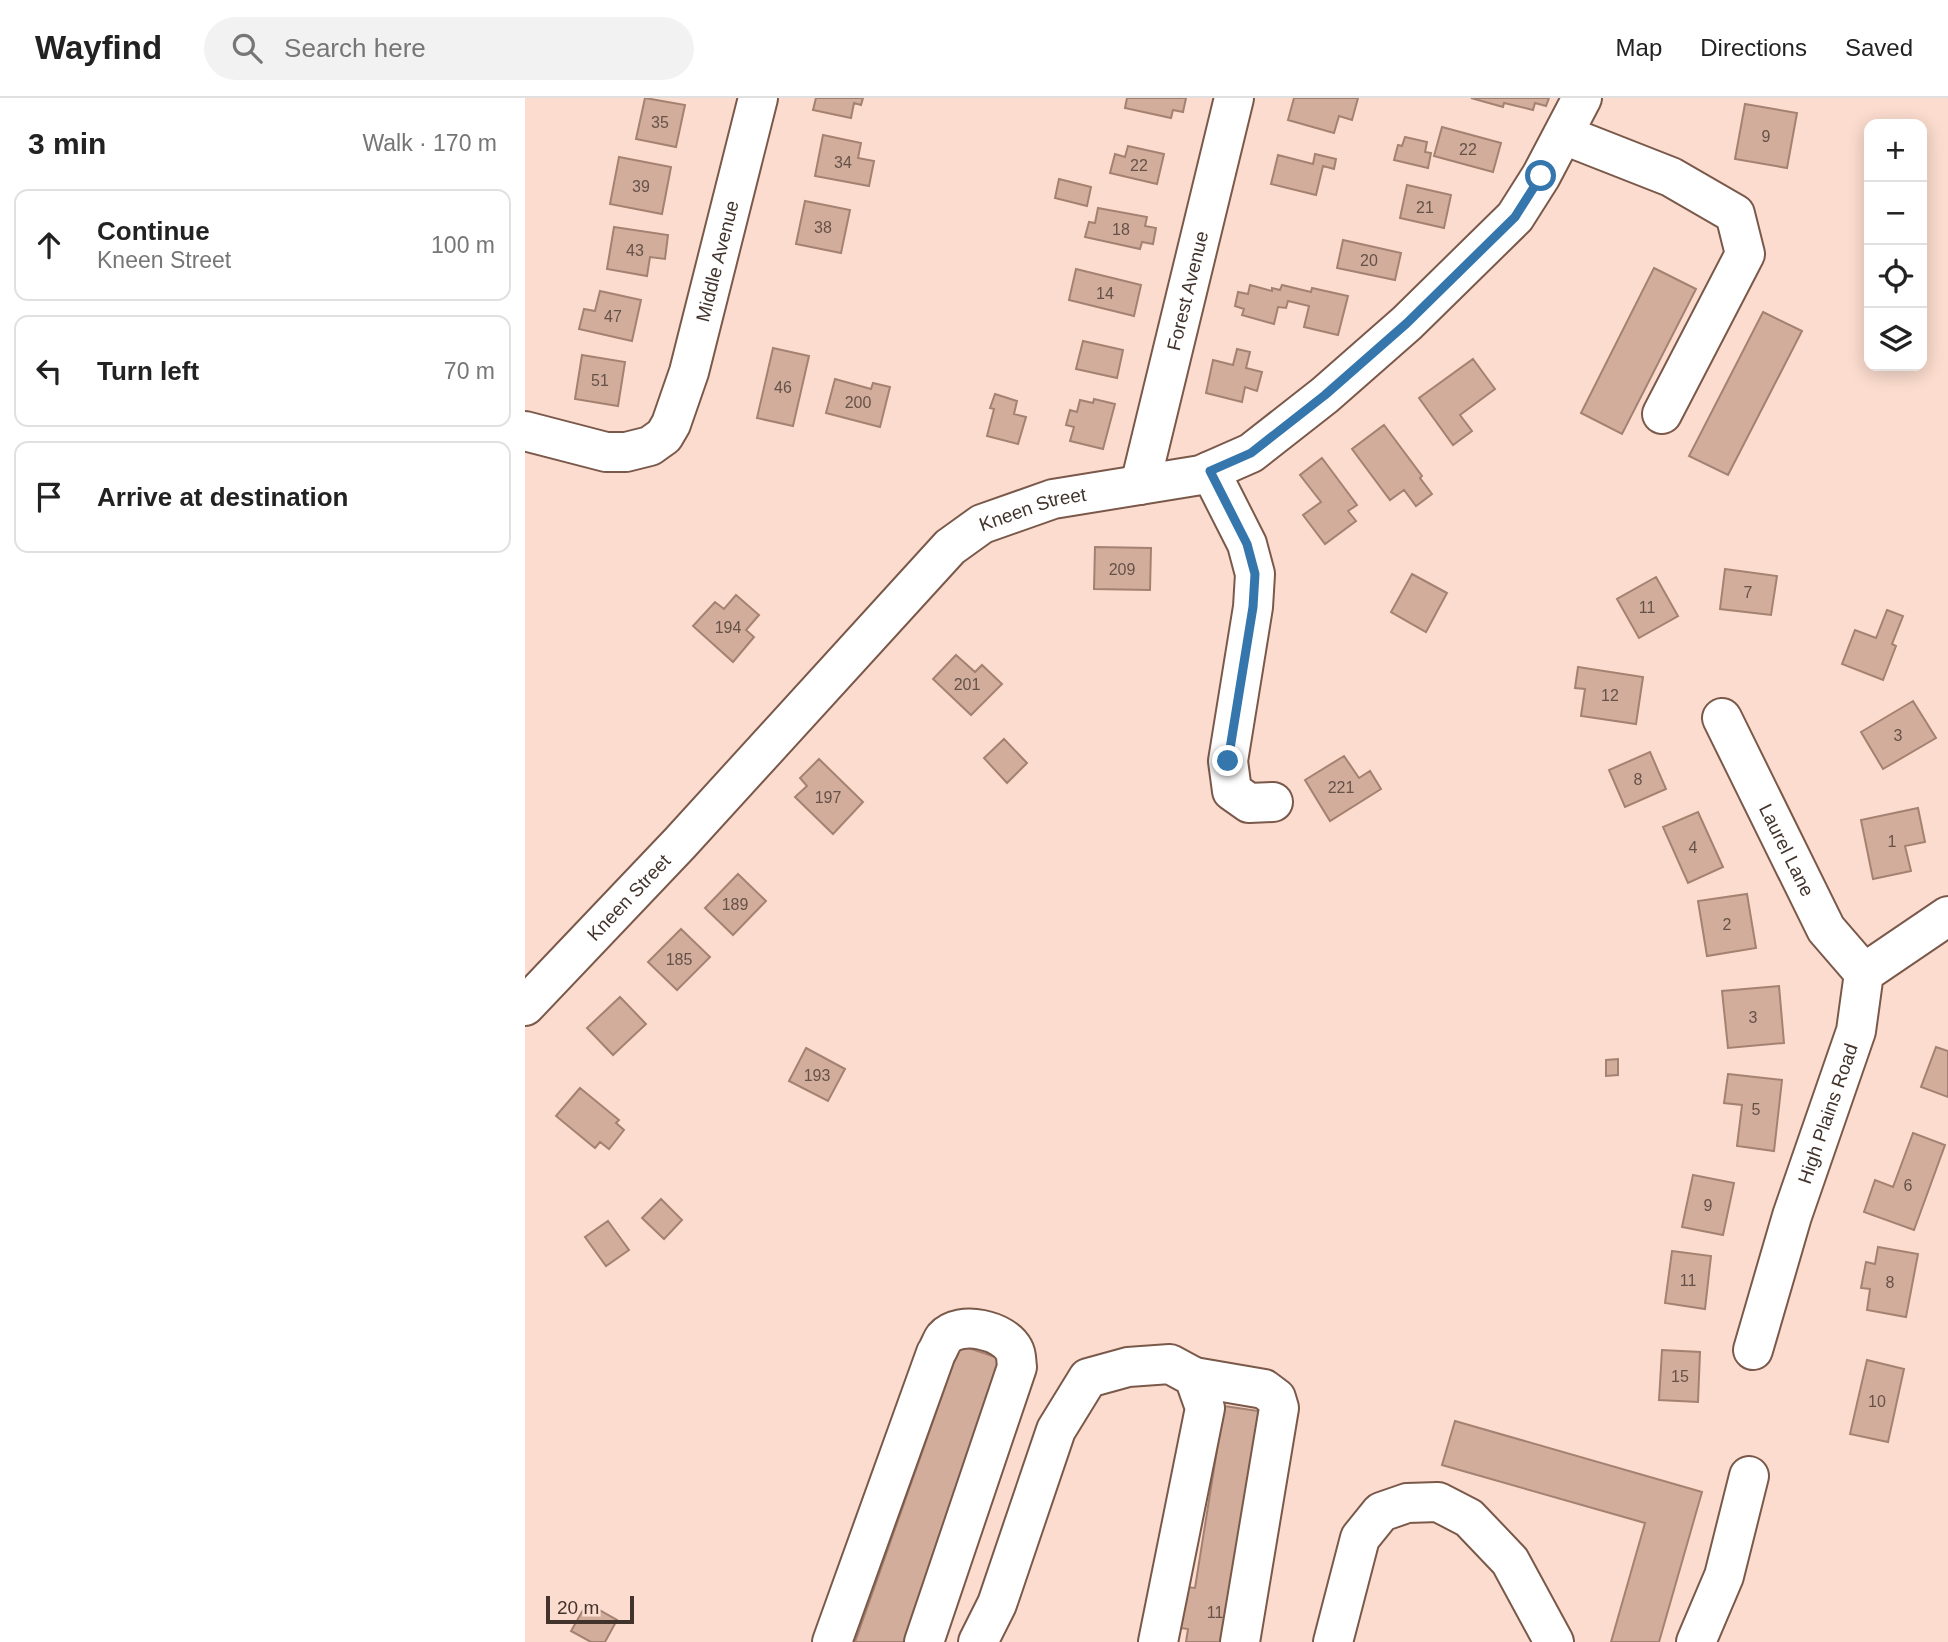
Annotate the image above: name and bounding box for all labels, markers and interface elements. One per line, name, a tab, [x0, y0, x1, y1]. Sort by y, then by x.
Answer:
search box	[204, 17, 694, 80]
text: Wayfind	[35, 29, 162, 66]
icon: search	[228, 29, 266, 67]
text: Search here	[284, 33, 426, 63]
text: Map	[1616, 34, 1662, 61]
text: Directions	[1700, 34, 1807, 61]
text: Saved	[1845, 34, 1913, 61]
house number: 35	[651, 114, 669, 131]
map controls	[1864, 119, 1927, 371]
button: +	[1864, 119, 1927, 182]
text: 3 min	[28, 127, 106, 160]
house number: 9	[1762, 128, 1771, 145]
text: Walk · 170 m	[362, 130, 497, 156]
house number: 22	[1459, 141, 1477, 158]
house number: 34	[834, 154, 852, 171]
house number: 22	[1130, 157, 1148, 174]
route start	[1525, 160, 1556, 191]
house number: 39	[632, 178, 650, 195]
button: −	[1864, 182, 1927, 245]
street label: Middle Avenue	[692, 198, 742, 324]
house number: 21	[1416, 199, 1434, 216]
text: Continue	[97, 216, 210, 246]
house number: 38	[814, 219, 832, 236]
house number: 18	[1112, 221, 1130, 238]
icon: ahead	[30, 226, 68, 264]
street label: Forest Avenue	[1163, 229, 1212, 353]
text: 100 m	[431, 232, 495, 258]
house number: 43	[626, 242, 644, 259]
button: locate	[1864, 245, 1927, 308]
text: Kneen Street	[97, 247, 231, 273]
house number: 20	[1360, 252, 1378, 269]
house number: 14	[1096, 285, 1114, 302]
house number: 47	[604, 308, 622, 325]
button: layers	[1864, 308, 1927, 371]
icon: left	[30, 352, 68, 390]
text: Turn left	[97, 356, 199, 386]
text: 70 m	[444, 358, 495, 384]
house number: 51	[591, 372, 609, 389]
house number: 46	[774, 379, 792, 396]
house number: 200	[845, 394, 871, 411]
icon: arrive	[30, 478, 68, 516]
text: Arrive at destination	[97, 482, 348, 512]
street label: Kneen Street	[976, 483, 1088, 535]
house number: 209	[1109, 561, 1135, 578]
house number: 7	[1744, 584, 1753, 601]
house number: 11	[1639, 599, 1655, 616]
house number: 194	[715, 619, 741, 636]
house number: 201	[954, 676, 980, 693]
house number: 12	[1601, 687, 1619, 704]
house number: 3	[1894, 727, 1903, 744]
route end	[1212, 745, 1243, 776]
house number: 8	[1634, 771, 1643, 788]
house number: 221	[1328, 779, 1354, 796]
house number: 197	[815, 789, 841, 806]
street label: Laurel Lane	[1755, 800, 1819, 900]
house number: 1	[1888, 833, 1897, 850]
house number: 4	[1689, 839, 1698, 856]
street label: Kneen Street	[583, 849, 675, 945]
house number: 189	[722, 896, 748, 913]
house number: 2	[1723, 916, 1732, 933]
house number: 185	[666, 951, 692, 968]
house number: 3	[1749, 1009, 1758, 1026]
street label: High Plains Road	[1794, 1041, 1861, 1186]
house number: 193	[804, 1067, 830, 1084]
house number: 5	[1752, 1101, 1761, 1118]
house number: 6	[1904, 1177, 1913, 1194]
house number: 9	[1704, 1197, 1713, 1214]
house number: 11	[1680, 1272, 1696, 1289]
house number: 8	[1886, 1274, 1895, 1291]
house number: 15	[1671, 1368, 1689, 1385]
house number: 10	[1868, 1393, 1886, 1410]
scale bar	[546, 1593, 633, 1625]
text: 20 m	[557, 1597, 599, 1618]
house number: 11	[1207, 1604, 1223, 1621]

